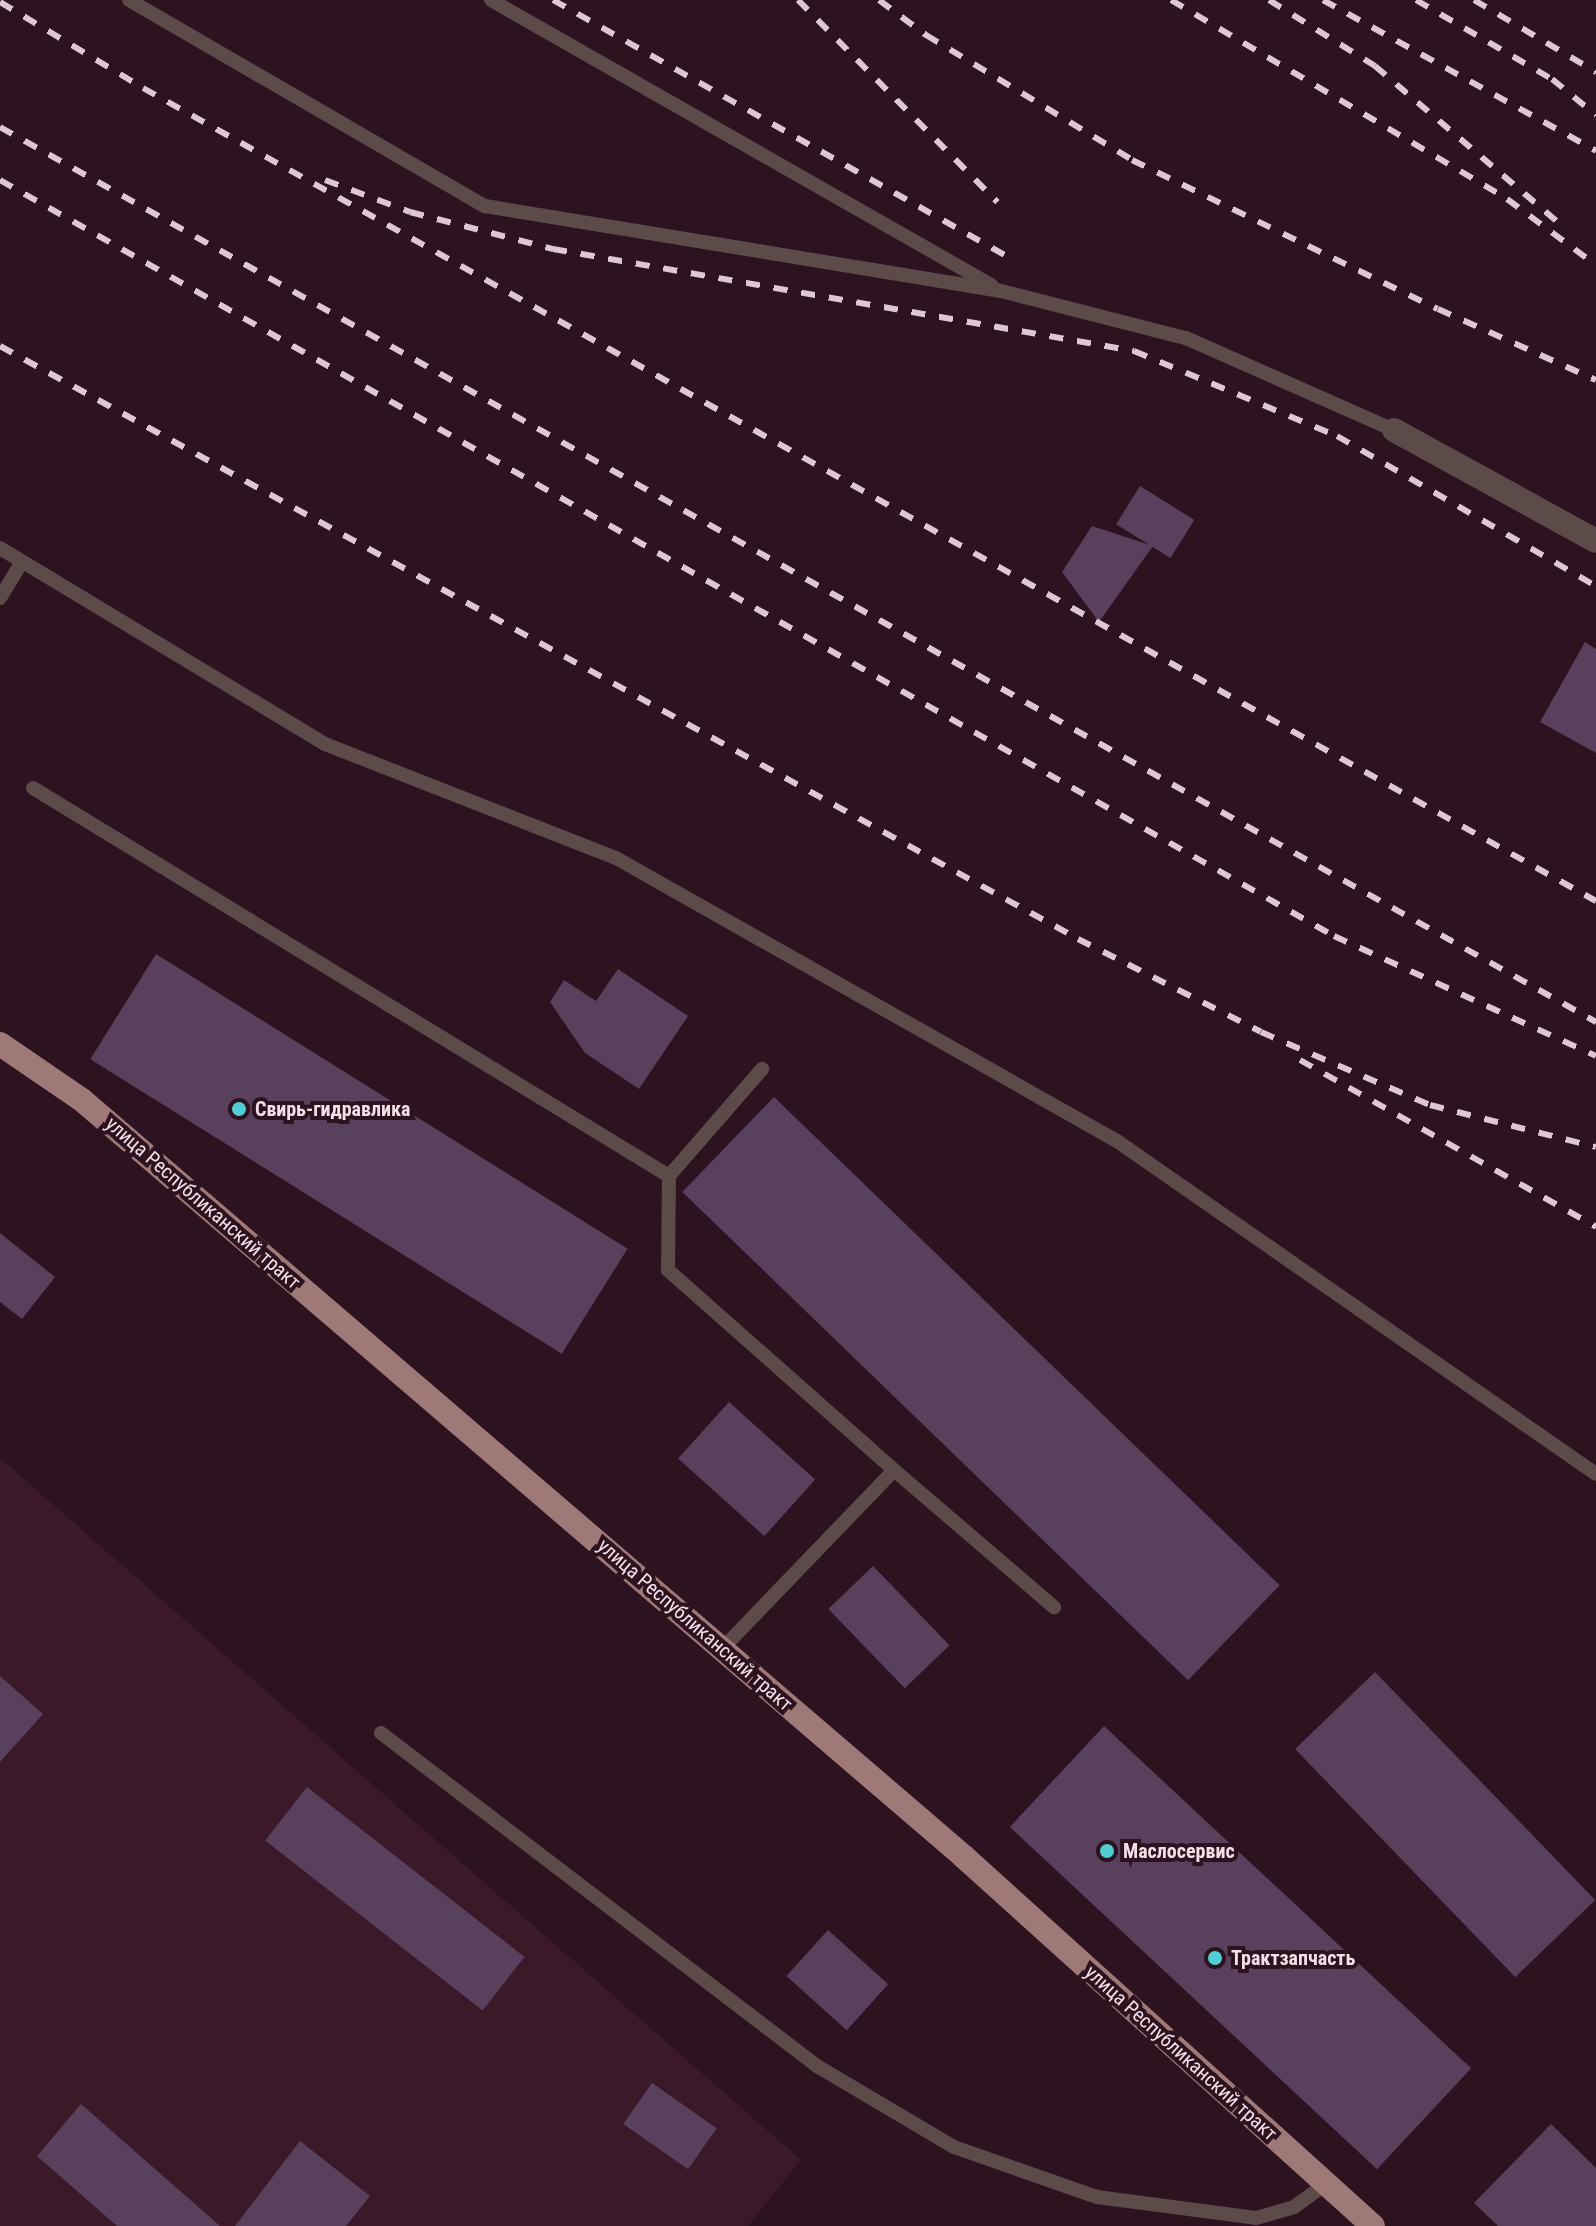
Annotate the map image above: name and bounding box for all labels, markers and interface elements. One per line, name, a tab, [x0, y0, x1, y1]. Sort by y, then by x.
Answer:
place label: Свирь-гидравлика	[255, 1097, 410, 1121]
marker: Свирь-гидравлика	[230, 1100, 248, 1118]
street label: улица Республиканский тракт	[101, 1112, 305, 1294]
street label: улица Республиканский тракт	[593, 1534, 797, 1716]
place label: Маслосервис	[1123, 1839, 1235, 1863]
marker: Маслосервис	[1098, 1842, 1116, 1860]
place label: Трактзапчасть	[1231, 1946, 1355, 1970]
marker: Трактзапчасть	[1206, 1949, 1224, 1967]
street label: улица Республиканский тракт	[1080, 1960, 1282, 2146]

